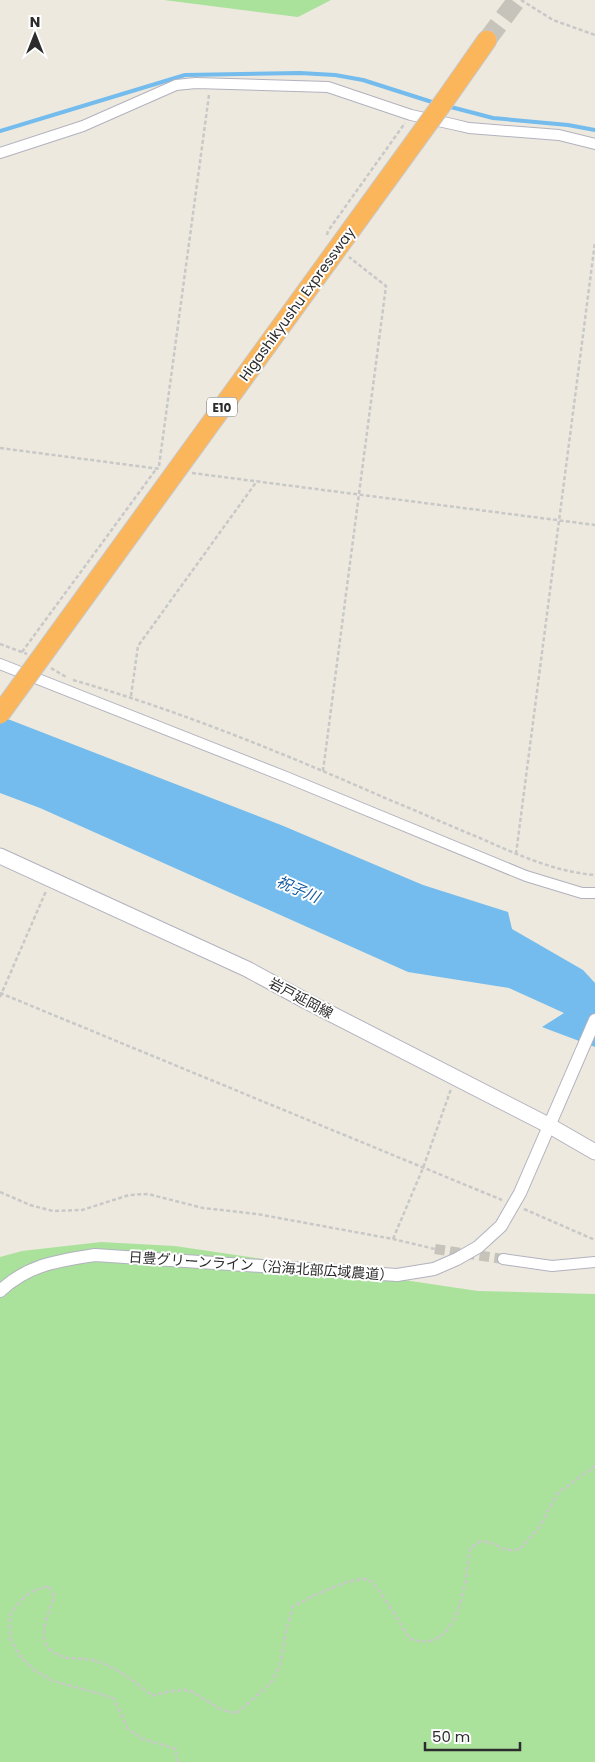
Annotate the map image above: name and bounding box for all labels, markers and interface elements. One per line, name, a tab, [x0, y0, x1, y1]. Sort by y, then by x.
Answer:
north arrow	[10, 10, 60, 60]
text: N	[30, 12, 40, 32]
street label: Higashikyushu Expressway	[234, 223, 360, 385]
road number: E10	[207, 398, 237, 417]
water label: 祝子川	[273, 871, 325, 908]
street label: 岩戸延岡線	[265, 973, 337, 1023]
street label: 日豊グリーンライン（沿海北部広域農道）	[128, 1247, 394, 1285]
scale bar	[425, 1720, 520, 1752]
text: 50 m	[432, 1726, 470, 1747]

